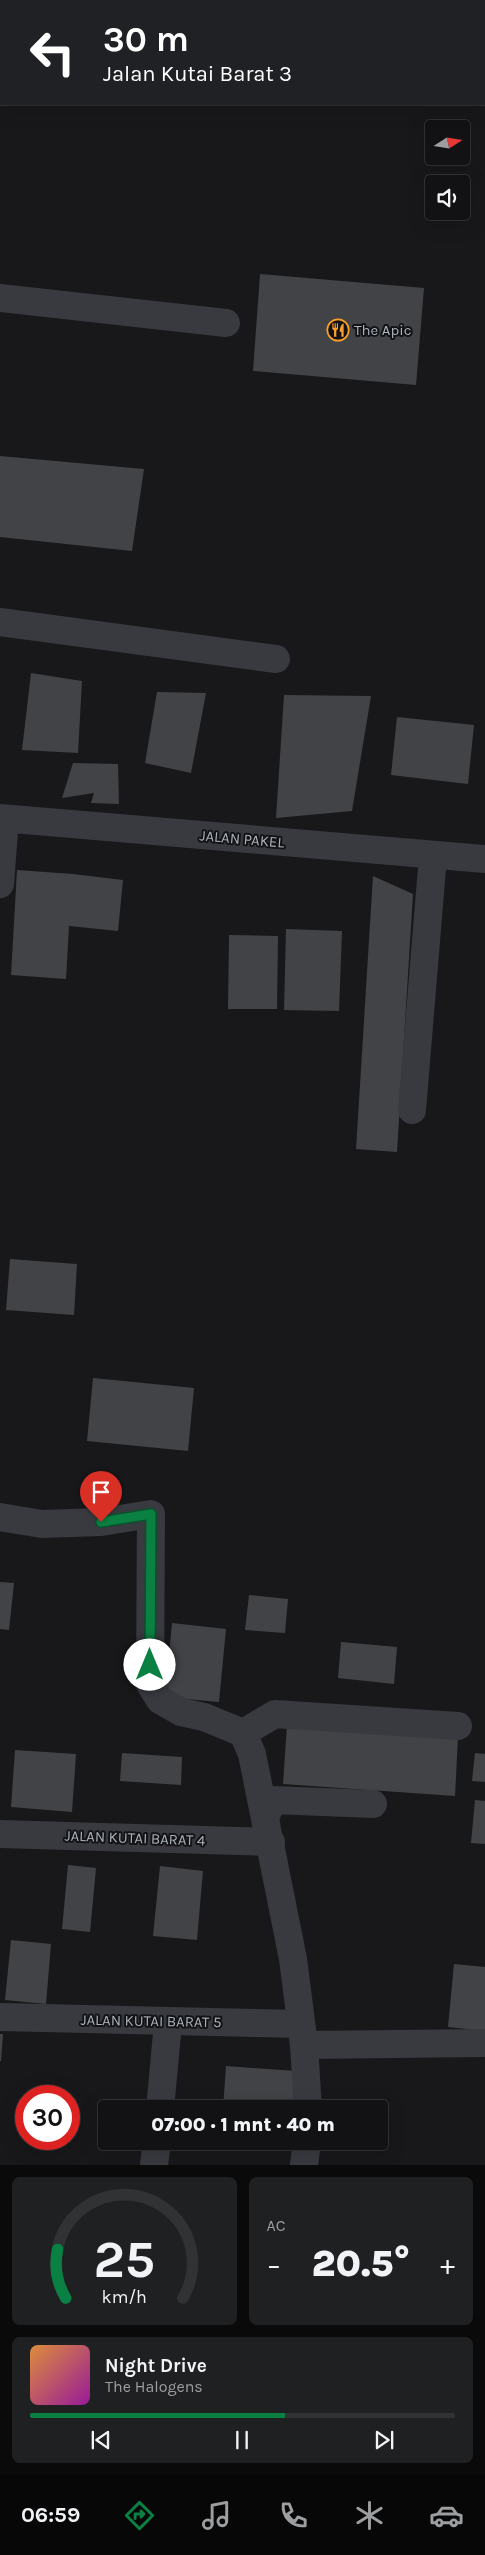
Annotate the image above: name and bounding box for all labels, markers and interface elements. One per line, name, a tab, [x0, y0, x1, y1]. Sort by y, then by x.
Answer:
text: 30 m	[103, 19, 189, 60]
icon: left	[20, 20, 85, 85]
text: Jalan Kutai Barat 3	[103, 61, 292, 87]
north arrow	[425, 120, 470, 165]
map controls	[425, 120, 470, 220]
button: sound	[425, 175, 470, 220]
restaurant icon: The Apic	[326, 318, 350, 342]
place label: The Apic	[354, 321, 411, 339]
street label: JALAN PAKEL	[199, 826, 285, 852]
pin	[80, 1471, 122, 1522]
icon: arrive	[87, 1478, 115, 1506]
position arrow	[123, 1638, 175, 1690]
street label: JALAN KUTAI BARAT 4	[64, 1827, 206, 1849]
street label: JALAN KUTAI BARAT 5	[80, 2011, 222, 2031]
speed limit sign: 30	[15, 2085, 80, 2150]
text: 07:00 · 1 mnt · 40 m	[151, 2114, 335, 2136]
text: AC	[267, 2216, 286, 2235]
text: 25	[93, 2229, 155, 2290]
text: 20.5°	[311, 2241, 410, 2286]
text: −	[267, 2248, 281, 2281]
text: +	[440, 2248, 455, 2281]
text: km/h	[102, 2287, 147, 2308]
text: Night Drive	[105, 2355, 207, 2377]
text: The Halogens	[105, 2377, 203, 2396]
icon: previous	[87, 2426, 115, 2454]
icon: pause	[228, 2426, 256, 2454]
icon: next	[370, 2426, 398, 2454]
icon: directions	[122, 2498, 157, 2533]
icon: music	[199, 2498, 234, 2533]
icon: phone	[276, 2498, 311, 2533]
icon: climate	[352, 2498, 387, 2533]
icon: car	[429, 2498, 464, 2533]
text: 06:59	[21, 2502, 80, 2528]

